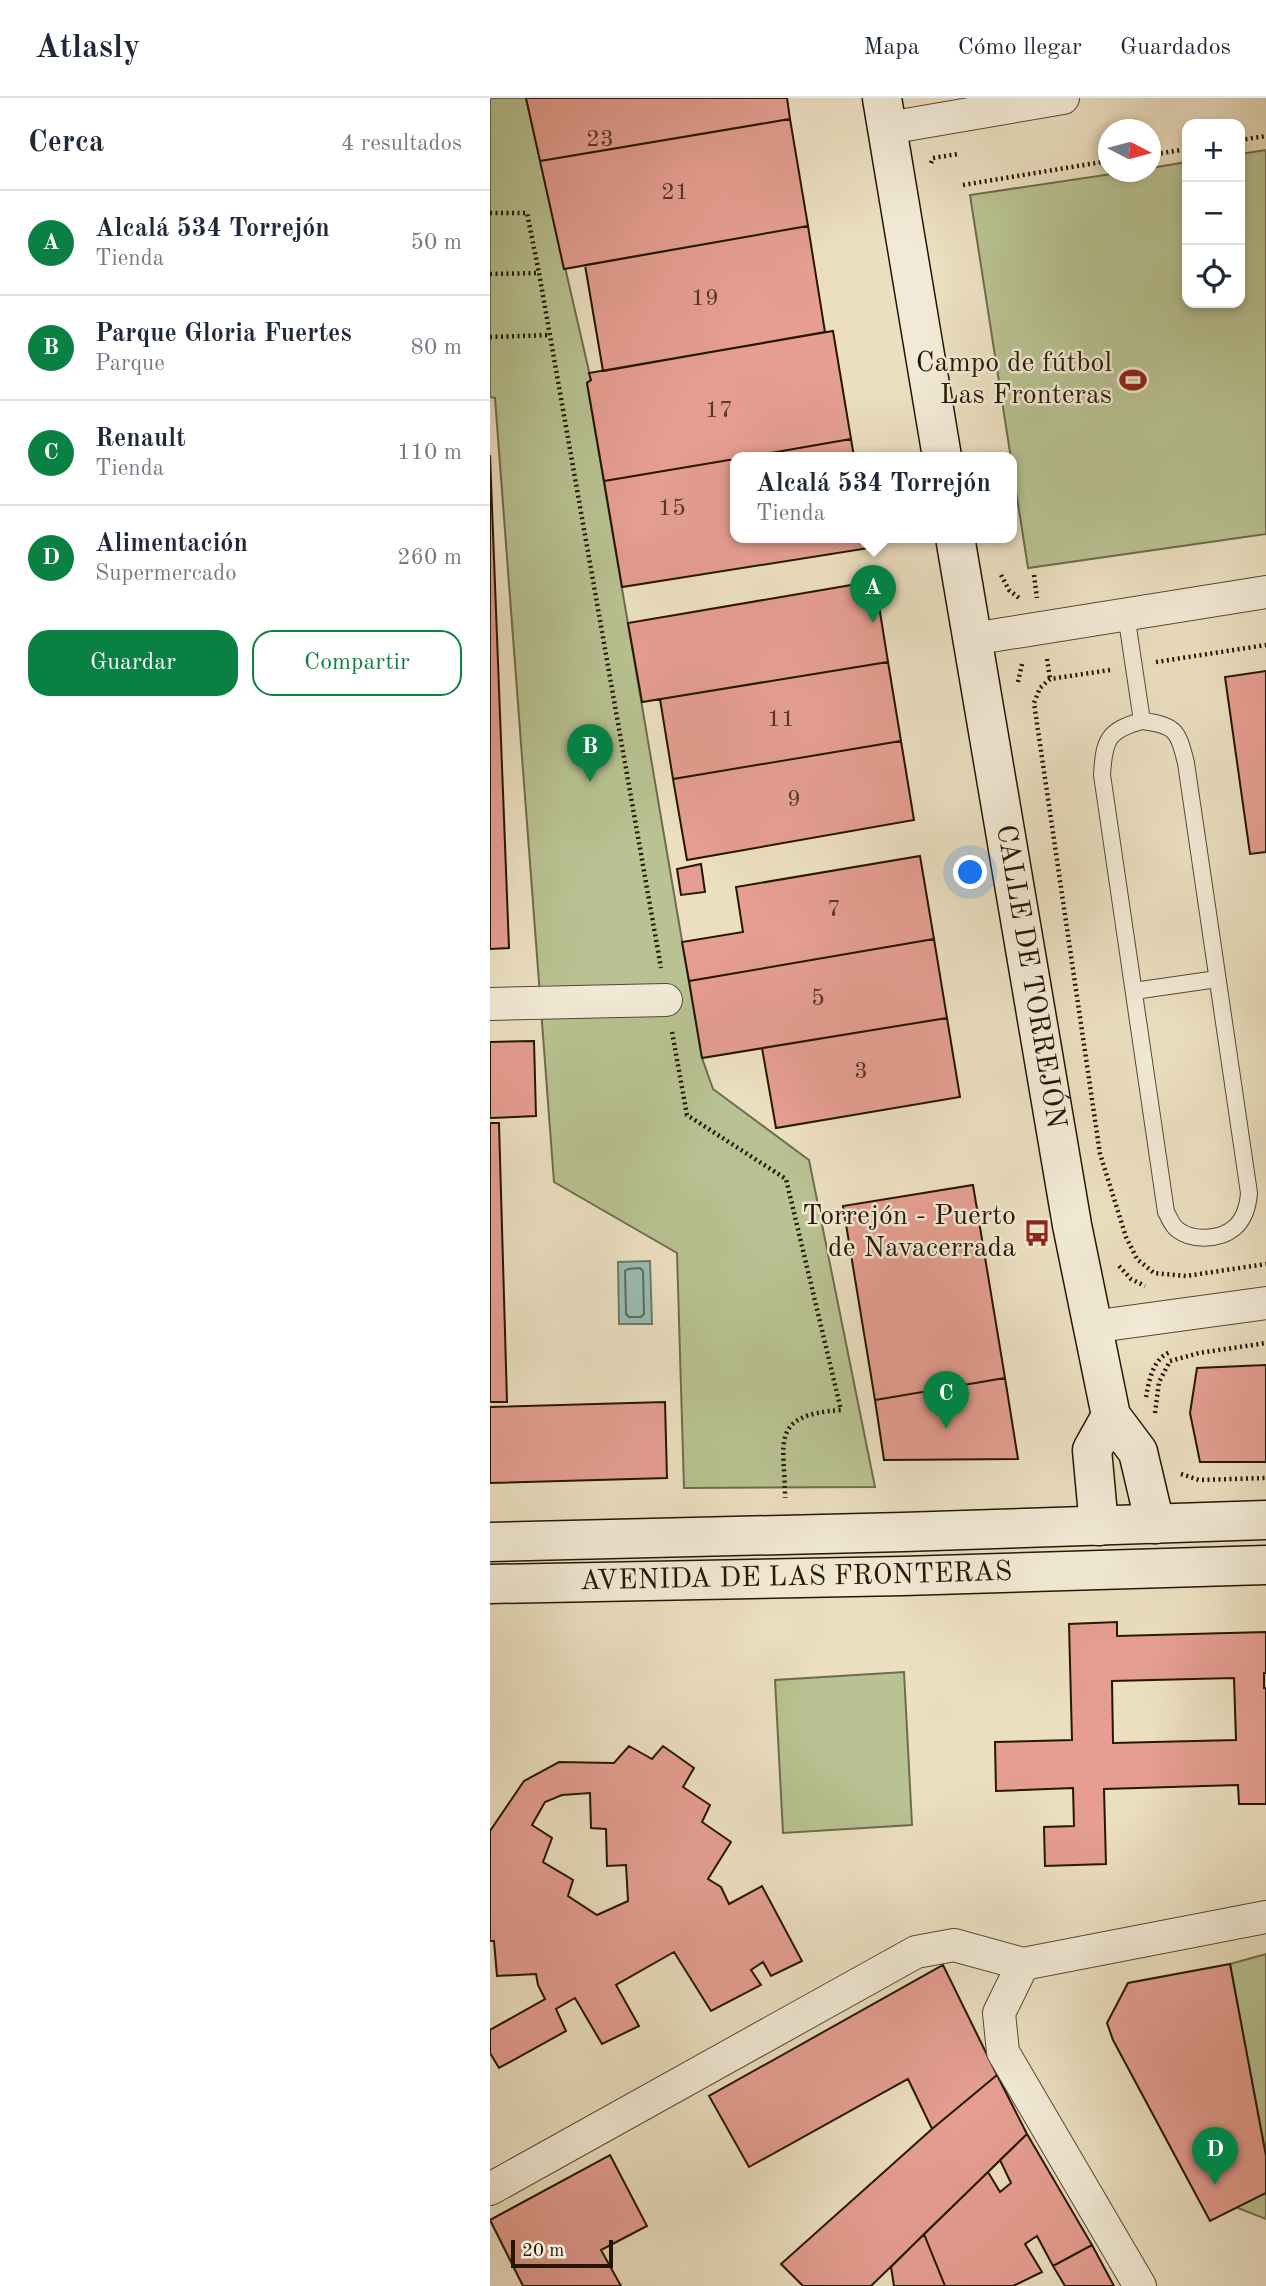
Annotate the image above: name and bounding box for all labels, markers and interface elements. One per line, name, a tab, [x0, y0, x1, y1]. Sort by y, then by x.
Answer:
text: Atlasly	[35, 32, 140, 65]
text: Mapa	[863, 36, 920, 60]
text: Cómo llegar	[958, 36, 1082, 60]
text: Guardados	[1120, 36, 1231, 60]
north arrow	[1098, 119, 1161, 182]
map controls	[1182, 119, 1245, 308]
button: +	[1182, 119, 1245, 182]
text: Cerca	[28, 128, 104, 158]
house number: 23	[586, 128, 614, 152]
text: 4 resultados	[341, 132, 462, 155]
house number: 21	[661, 181, 689, 205]
button: −	[1182, 182, 1245, 245]
text: Alcalá 534 Torrejón	[95, 216, 330, 242]
text: A	[42, 231, 60, 254]
text: 50 m	[411, 231, 462, 254]
button: locate	[1182, 245, 1245, 308]
text: Tienda	[95, 247, 164, 270]
house number: 19	[691, 287, 719, 311]
text: Parque Gloria Fuertes	[95, 321, 352, 347]
text: B	[43, 336, 59, 359]
text: 80 m	[411, 336, 462, 359]
place label: Campo de fútbol Las Fronteras	[916, 350, 1112, 410]
text: Parque	[95, 352, 165, 375]
sports icon: Campo de fútbol Las Fronteras	[1118, 365, 1148, 395]
house number: 17	[705, 399, 733, 423]
text: Renault	[95, 426, 186, 452]
text: C	[43, 441, 59, 464]
text: 110 m	[397, 441, 462, 464]
popup	[730, 452, 1017, 543]
text: Tienda	[95, 457, 164, 480]
text: Alcalá 534 Torrejón	[756, 471, 991, 497]
house number: 15	[658, 497, 686, 521]
text: Tienda	[756, 502, 825, 525]
text: Alimentación	[95, 531, 248, 557]
text: D	[42, 546, 60, 569]
text: 260 m	[397, 546, 462, 569]
text: Supermercado	[95, 562, 237, 585]
pin: A	[850, 565, 896, 623]
button: Guardar	[28, 630, 238, 696]
button: Compartir	[252, 630, 462, 696]
house number: 11	[767, 708, 795, 732]
pin: B	[567, 724, 613, 782]
house number: 9	[787, 788, 801, 812]
street label: CALLE DE TORREJÓN	[990, 823, 1071, 1131]
your location	[953, 855, 987, 889]
house number: 7	[827, 898, 841, 922]
house number: 5	[811, 987, 825, 1011]
house number: 3	[854, 1060, 868, 1084]
place label: Torrejón - Puerto de Navacerrada	[802, 1203, 1016, 1263]
bus stop icon: Torrejón - Puerto de Navacerrada	[1022, 1218, 1052, 1248]
pin: C	[923, 1371, 969, 1429]
street label: AVENIDA DE LAS FRONTERAS	[579, 1559, 1013, 1596]
pin: D	[1192, 2127, 1238, 2185]
scale bar	[511, 2237, 612, 2269]
text: 20 m	[522, 2242, 564, 2261]

